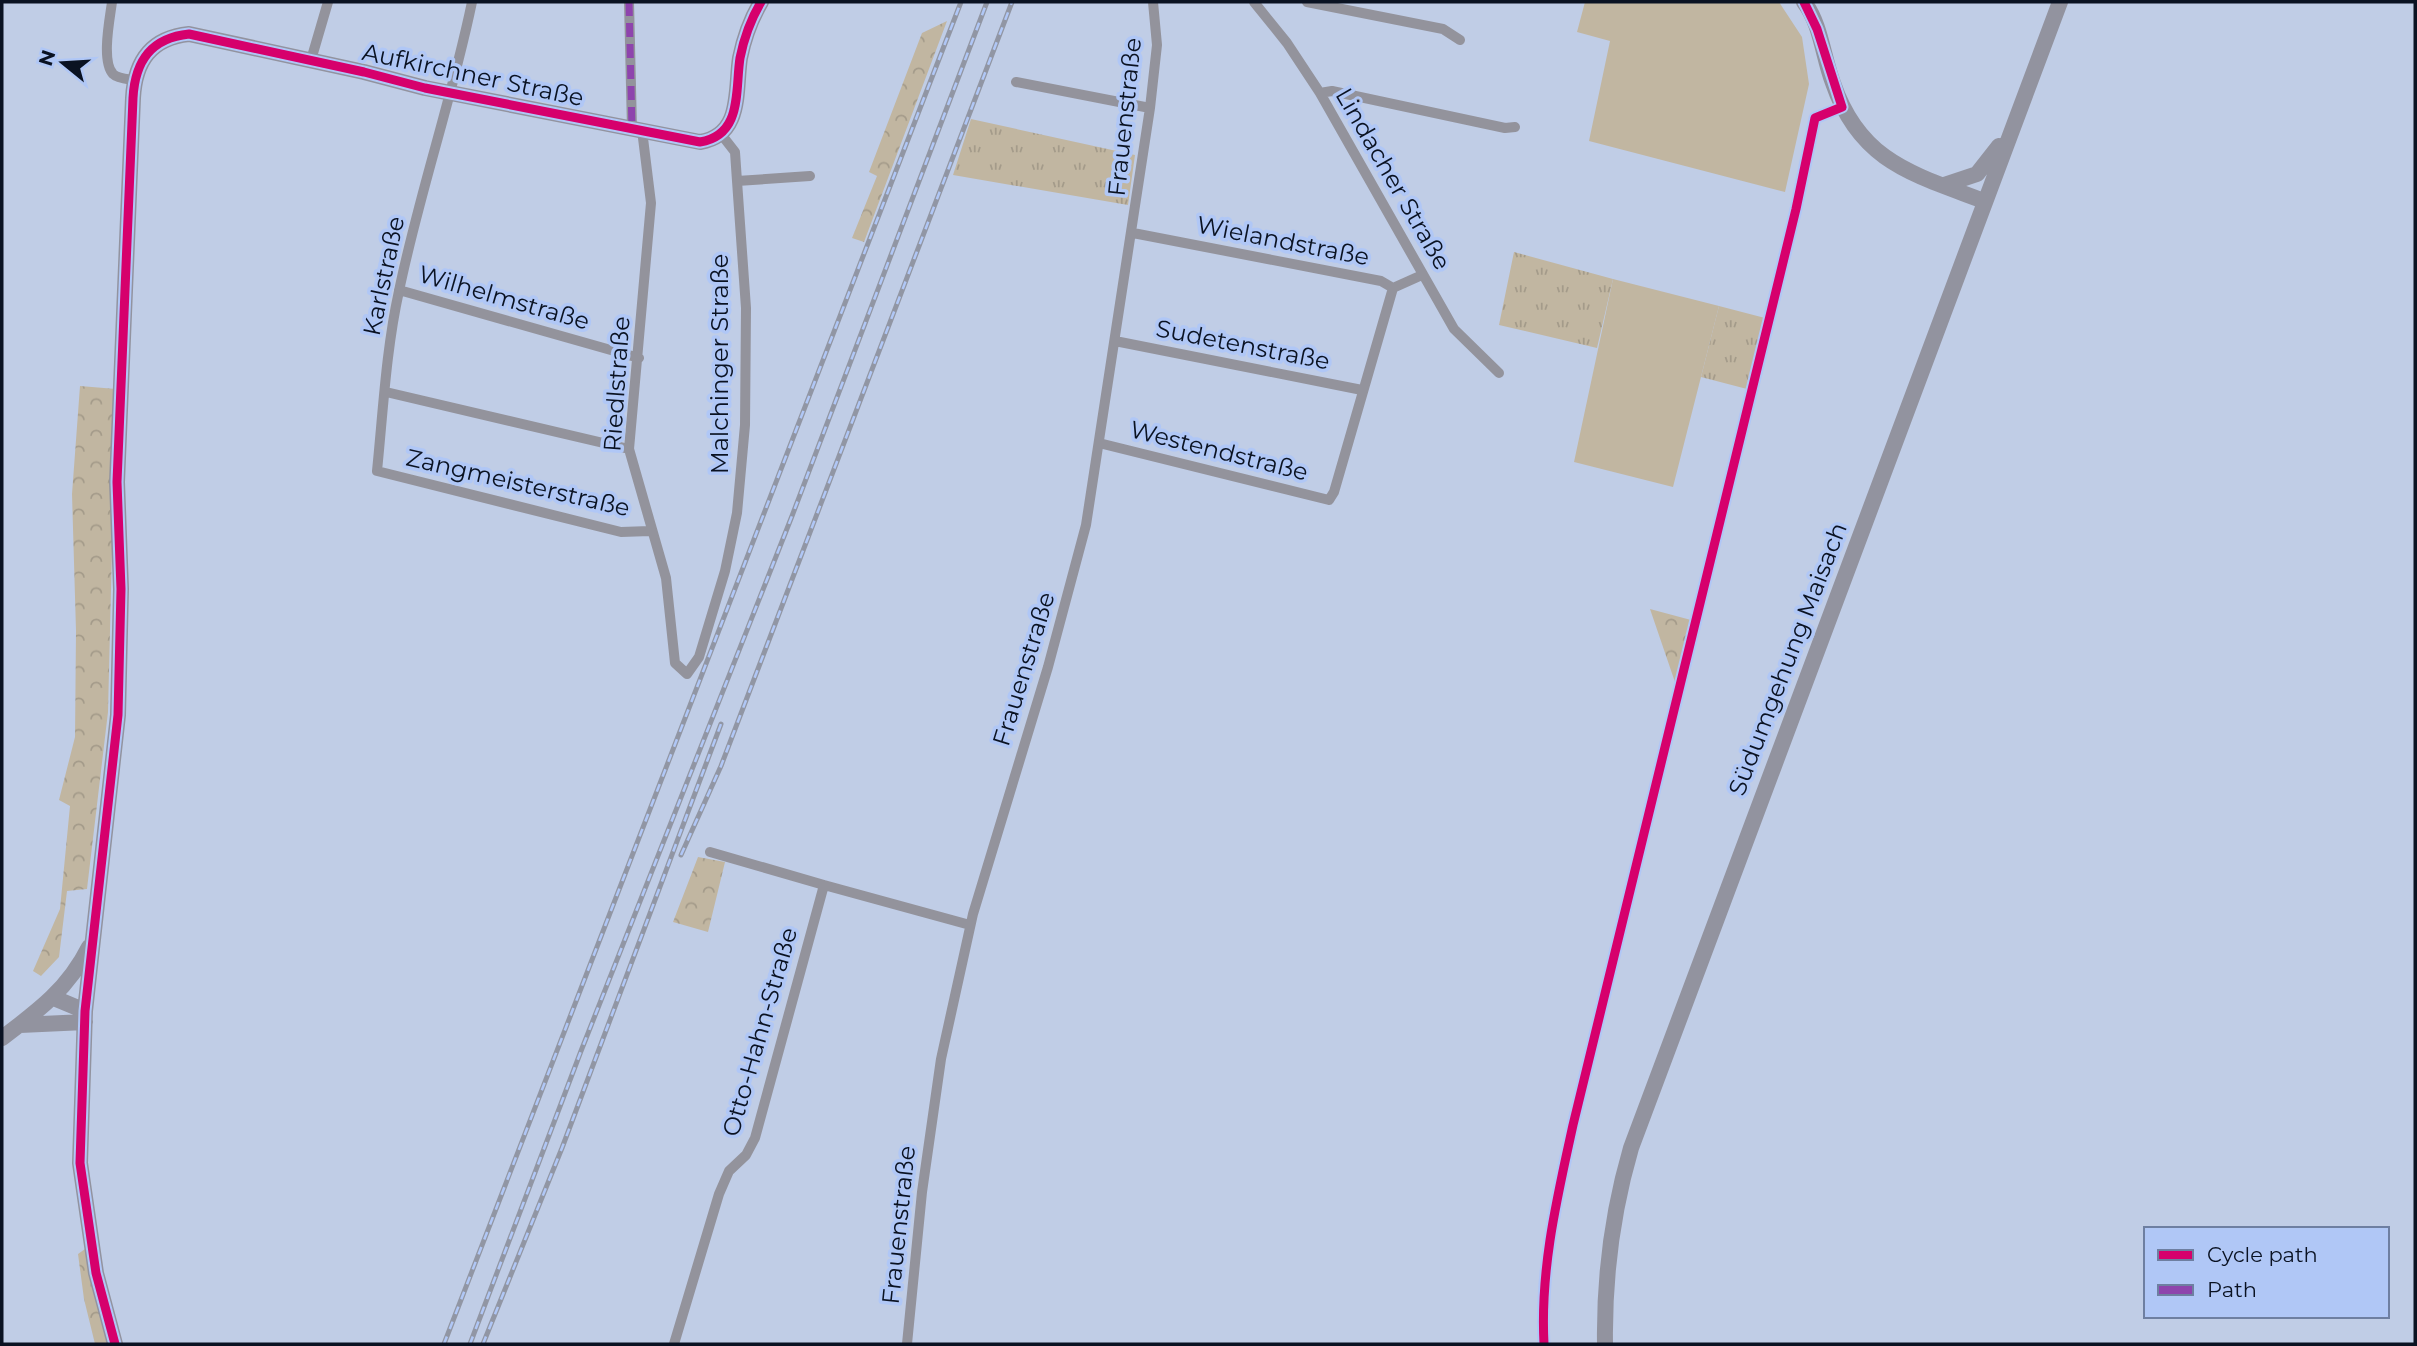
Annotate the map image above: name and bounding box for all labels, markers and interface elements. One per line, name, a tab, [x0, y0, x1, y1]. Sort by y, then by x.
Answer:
north arrow	[28, 28, 98, 98]
street label: Frauenstraße	[1102, 36, 1147, 198]
street label: Aufkirchner Straße	[360, 37, 586, 112]
text: N	[34, 47, 61, 69]
street label: Lindacher Straße	[1330, 83, 1457, 275]
street label: Wielandstraße	[1194, 210, 1372, 271]
street label: Karlstraße	[357, 213, 410, 338]
street label: Malchinger Straße	[705, 254, 734, 474]
street label: Wilhelmstraße	[415, 259, 593, 336]
street label: Sudetenstraße	[1154, 313, 1332, 376]
street label: Riedlstraße	[597, 315, 636, 453]
street label: Westendstraße	[1127, 414, 1311, 487]
street label: Zangmeisterstraße	[403, 443, 633, 522]
street label: Südumgehung Maisach	[1722, 518, 1853, 799]
street label: Frauenstraße	[986, 588, 1061, 749]
street label: Otto-Hahn-Straße	[716, 924, 803, 1140]
street label: Frauenstraße	[876, 1144, 921, 1306]
legend	[2144, 1227, 2389, 1318]
text: Cycle path	[2207, 1242, 2318, 1267]
text: Path	[2207, 1277, 2257, 1302]

